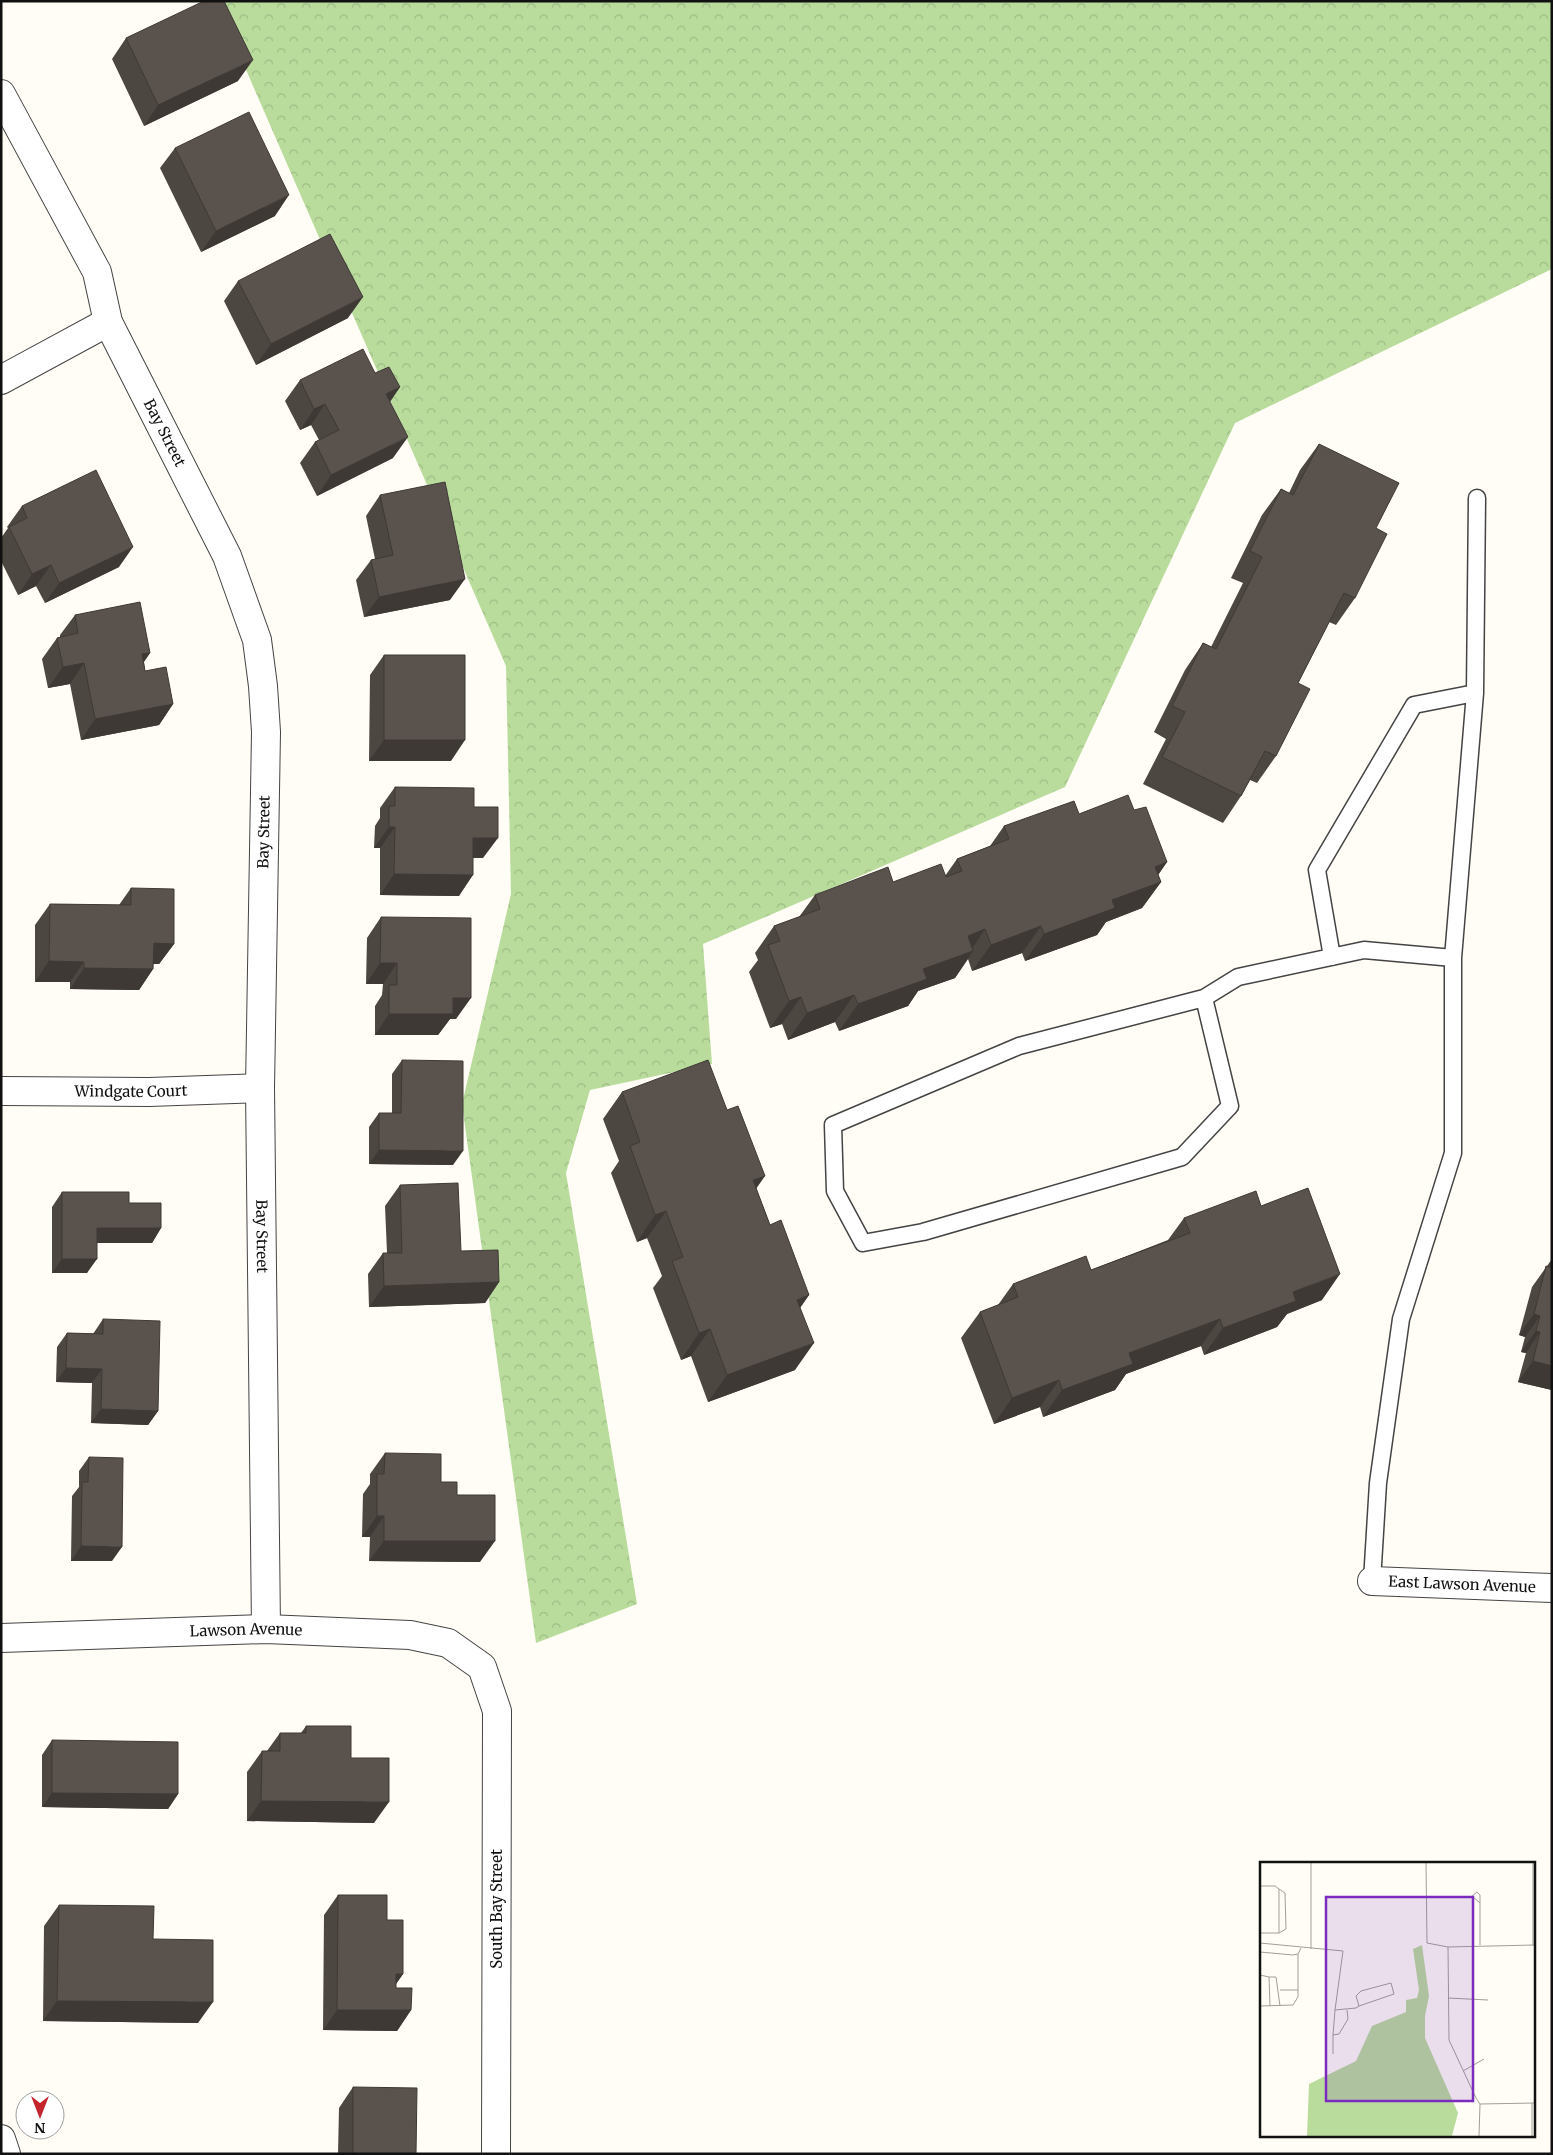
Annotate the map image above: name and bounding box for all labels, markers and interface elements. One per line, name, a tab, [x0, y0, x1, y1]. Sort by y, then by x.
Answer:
street label: Bay Street	[140, 396, 190, 470]
street label: Bay Street	[253, 795, 274, 869]
street label: Windgate Court	[73, 1081, 188, 1101]
street label: Bay Street	[252, 1199, 272, 1273]
street label: East Lawson Avenue	[1388, 1572, 1536, 1596]
street label: Lawson Avenue	[189, 1619, 303, 1641]
street label: South Bay Street	[487, 1849, 506, 1969]
inset map	[1260, 1862, 1536, 2138]
north arrow	[15, 2090, 65, 2140]
text: N	[34, 2119, 46, 2137]

